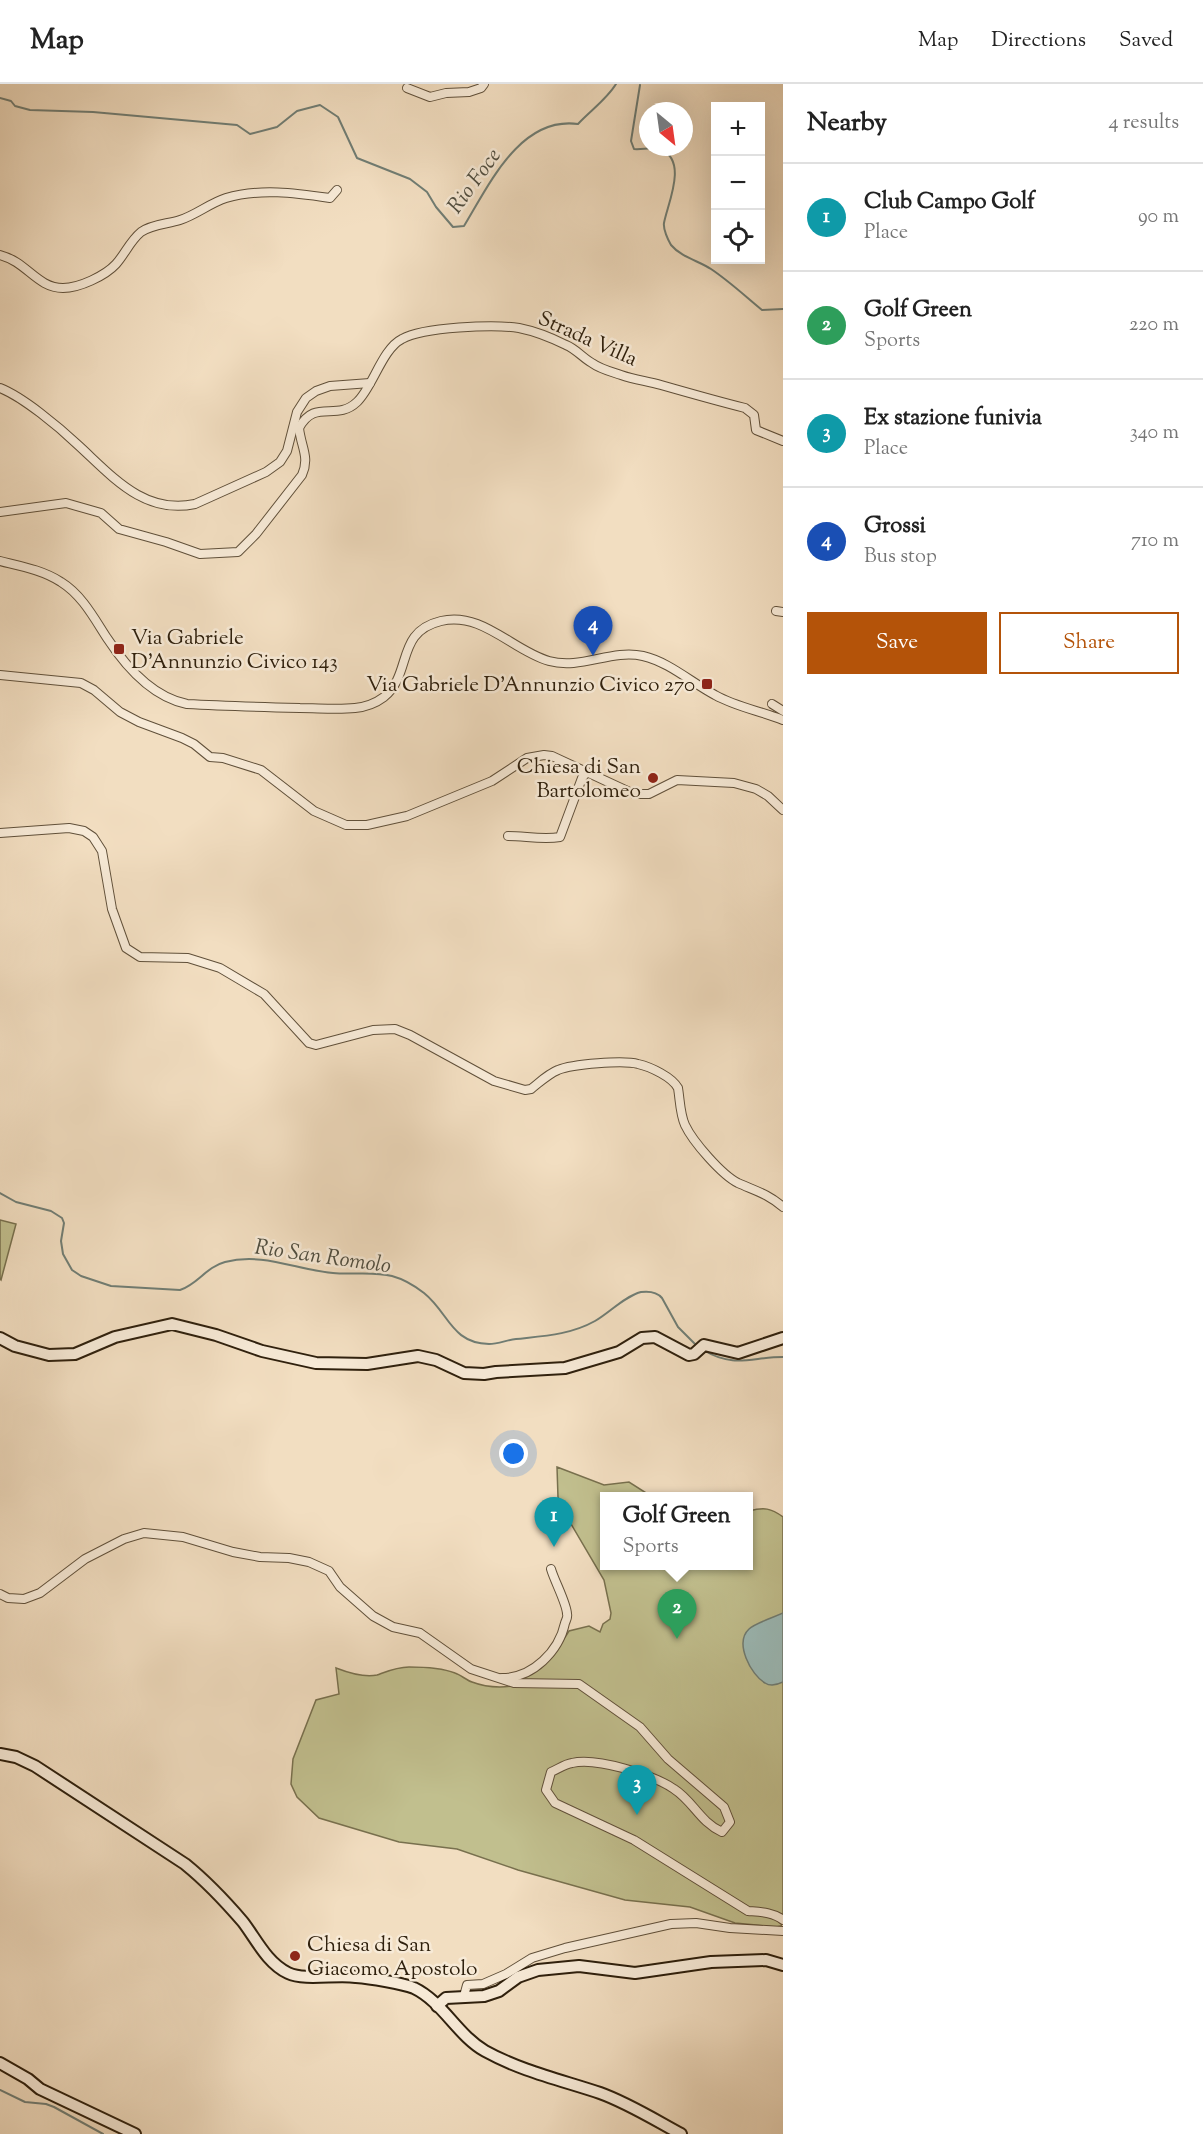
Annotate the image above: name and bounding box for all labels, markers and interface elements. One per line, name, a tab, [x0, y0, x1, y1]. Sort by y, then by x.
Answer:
text: Map	[30, 21, 84, 61]
text: Map	[918, 26, 958, 56]
text: Directions	[991, 26, 1086, 56]
text: Saved	[1119, 26, 1173, 56]
north arrow	[639, 102, 693, 156]
map controls	[711, 102, 765, 264]
button: +	[711, 102, 765, 156]
text: Nearby	[807, 105, 887, 142]
text: 4 results	[1108, 109, 1179, 138]
water label: Rio Foce	[441, 142, 510, 221]
button: −	[711, 156, 765, 210]
text: Club Campo Golf	[864, 187, 1035, 219]
text: 1	[823, 203, 830, 232]
text: 90 m	[1138, 203, 1179, 232]
button: locate	[711, 210, 765, 264]
text: Place	[864, 219, 908, 248]
text: Golf Green	[864, 295, 972, 327]
street label: Strada Villa	[533, 305, 642, 375]
text: 2	[822, 311, 831, 340]
text: 220 m	[1129, 311, 1179, 340]
text: Sports	[864, 327, 920, 356]
text: Ex stazione funivia	[864, 403, 1042, 435]
text: 3	[822, 419, 831, 448]
text: 340 m	[1130, 419, 1179, 448]
text: Place	[864, 435, 908, 464]
text: Grossi	[864, 511, 926, 543]
text: 4	[821, 527, 832, 556]
text: 710 m	[1131, 527, 1179, 556]
text: Bus stop	[864, 543, 937, 572]
pin: 4	[574, 606, 612, 656]
button: Save	[807, 612, 987, 674]
button: Share	[999, 612, 1179, 674]
place label: Via Gabriele D'Annunzio Civico 143	[131, 624, 338, 678]
marker: Via Gabriele D'Annunzio Civico 143	[112, 642, 126, 656]
place label: Via Gabriele D'Annunzio Civico 270	[366, 671, 695, 701]
marker: Via Gabriele D'Annunzio Civico 270	[700, 677, 714, 691]
place label: Chiesa di San Bartolomeo	[517, 753, 641, 807]
marker: Chiesa di San Bartolomeo	[646, 771, 660, 785]
water label: Rio San Romolo	[252, 1233, 393, 1283]
your location	[499, 1439, 528, 1468]
popup	[600, 1492, 753, 1570]
pin: 1	[534, 1498, 574, 1547]
text: Golf Green	[622, 1501, 731, 1533]
text: Sports	[622, 1533, 679, 1562]
pin: 2	[658, 1590, 696, 1639]
pin: 3	[618, 1766, 656, 1815]
place label: Chiesa di San Giacomo Apostolo	[307, 1931, 478, 1985]
marker: Chiesa di San Giacomo Apostolo	[288, 1949, 302, 1963]

